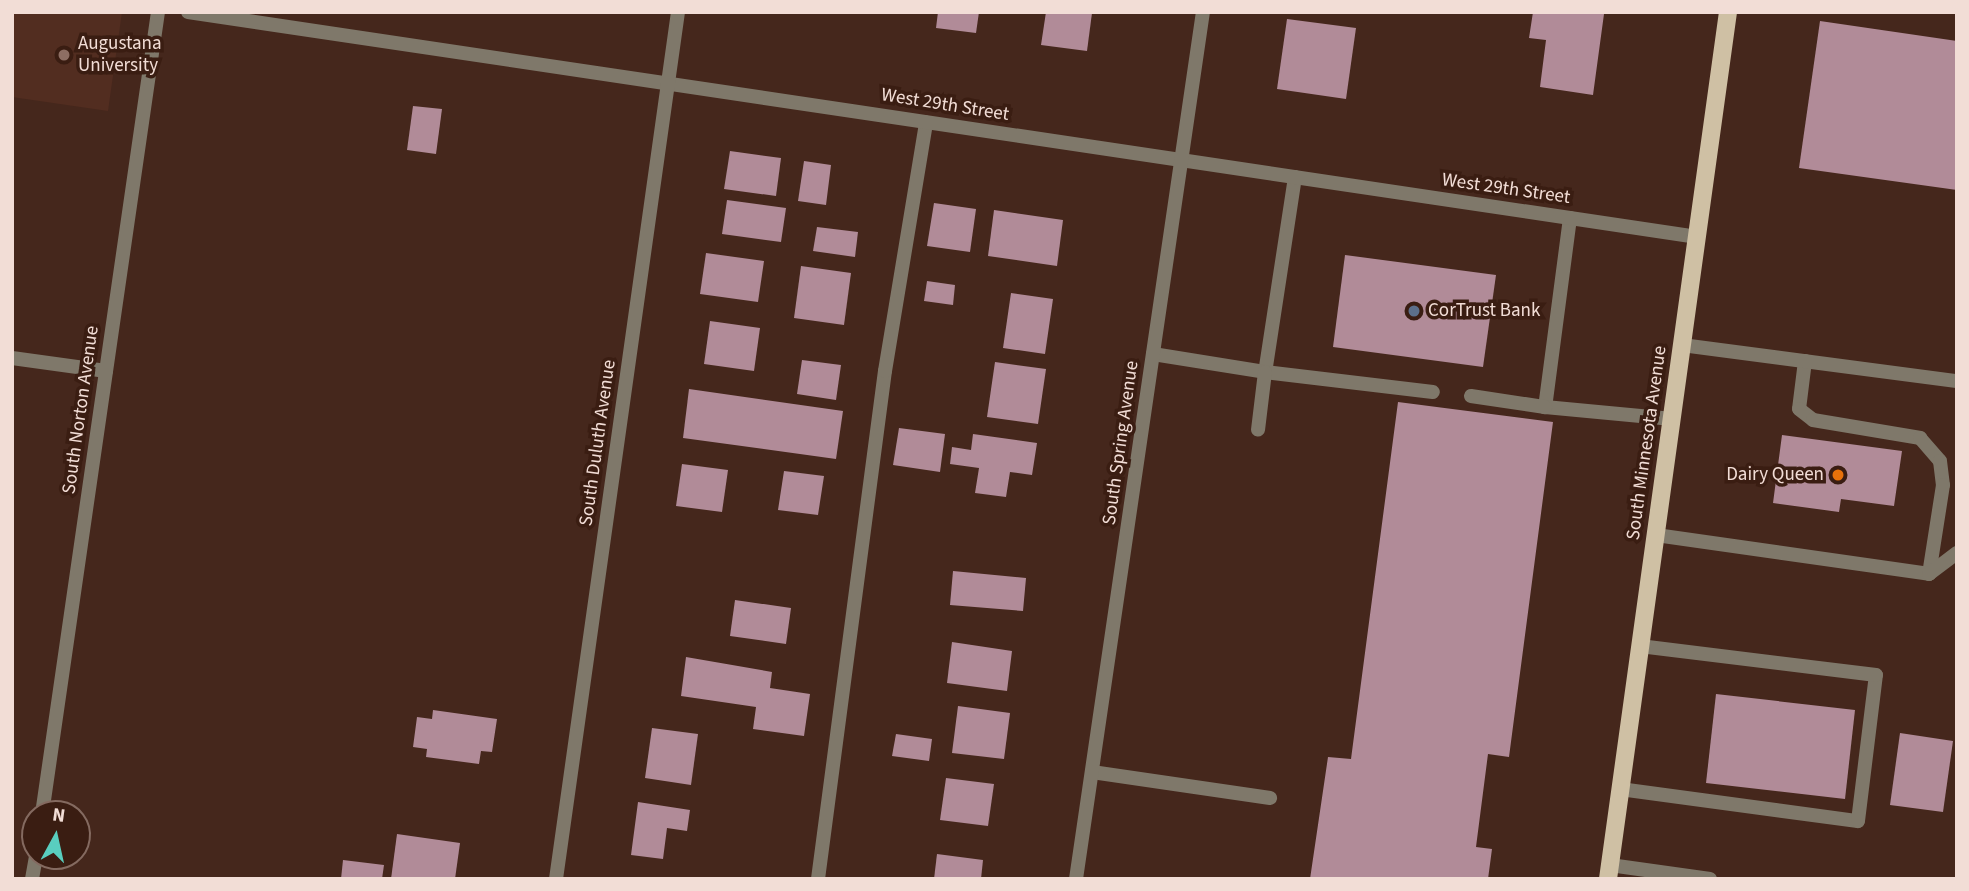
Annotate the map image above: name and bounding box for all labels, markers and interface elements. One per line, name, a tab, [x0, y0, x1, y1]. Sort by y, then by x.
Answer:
place label: Augustana University	[78, 33, 162, 77]
marker: Augustana University	[56, 47, 72, 63]
street label: West 29th Street	[879, 84, 1011, 126]
street label: West 29th Street	[1440, 169, 1572, 209]
place label: CorTrust Bank	[1428, 300, 1540, 322]
marker: CorTrust Bank	[1406, 303, 1422, 319]
street label: South Norton Avenue	[58, 324, 104, 496]
street label: South Minnesota Avenue	[1622, 344, 1672, 542]
street label: South Duluth Avenue	[575, 358, 621, 528]
street label: South Spring Avenue	[1098, 359, 1144, 527]
place label: Dairy Queen	[1726, 464, 1824, 486]
marker: Dairy Queen	[1830, 467, 1846, 483]
north arrow	[21, 800, 91, 870]
text: N	[51, 801, 67, 830]

